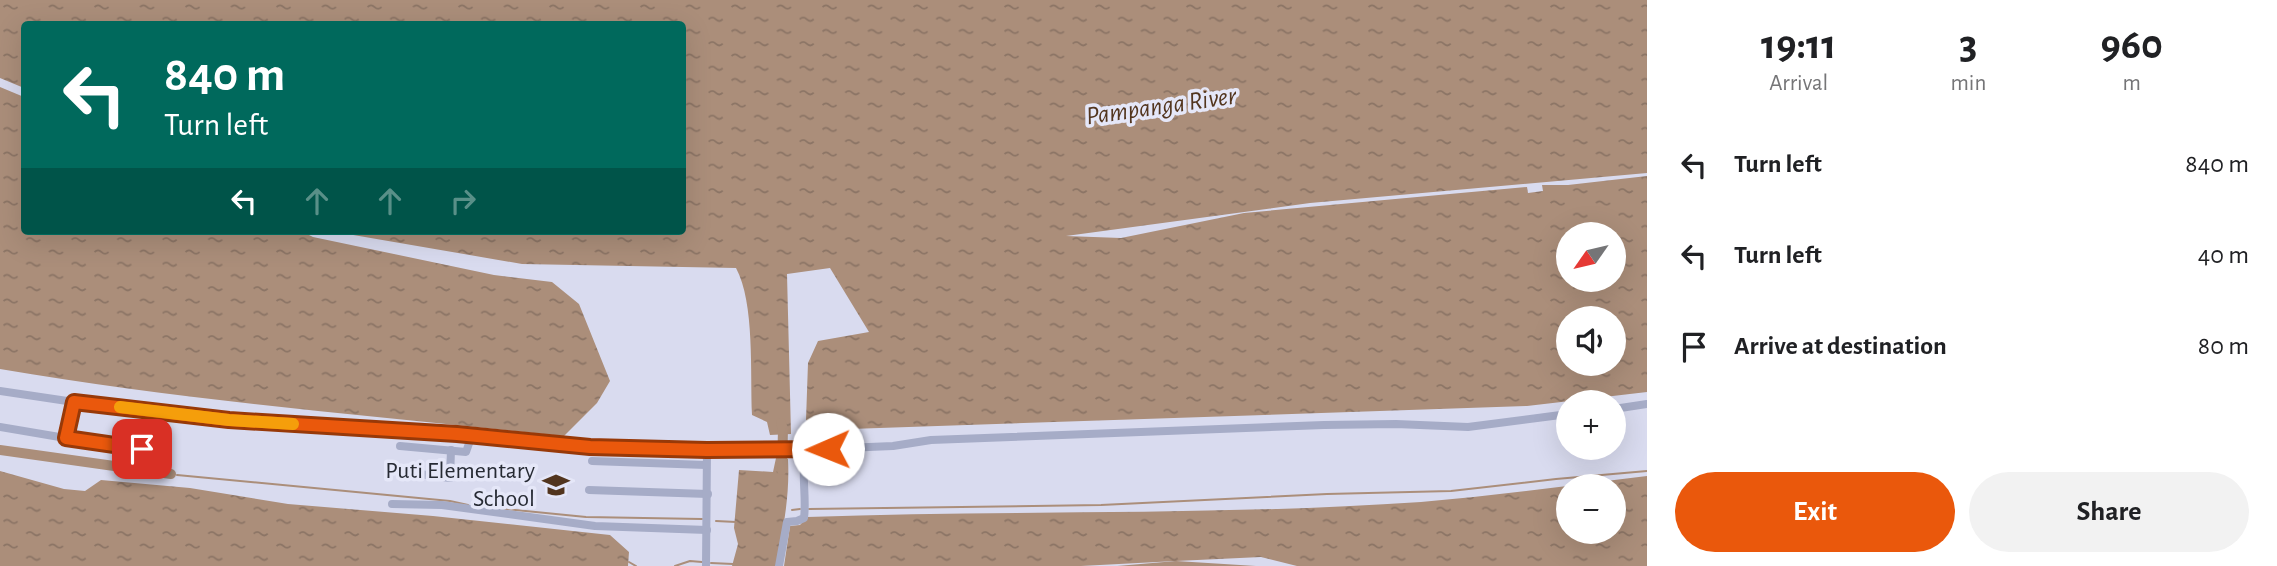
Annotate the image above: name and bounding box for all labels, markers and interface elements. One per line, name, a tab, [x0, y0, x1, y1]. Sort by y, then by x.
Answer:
text: 19:11	[1761, 24, 1836, 66]
text: 3	[1959, 24, 1977, 66]
text: 960	[2100, 24, 2163, 66]
icon: left	[49, 49, 140, 140]
text: 840 m	[164, 51, 285, 100]
text: Arrival	[1769, 72, 1828, 95]
text: min	[1950, 72, 1986, 95]
text: m	[2122, 72, 2141, 95]
water label: Pampanga River	[1084, 82, 1239, 129]
text: Turn left	[164, 109, 268, 141]
icon: left	[1675, 146, 1713, 184]
text: Turn left	[1734, 151, 1822, 177]
text: 840 m	[2185, 151, 2249, 177]
icon: left	[225, 182, 263, 220]
icon: ahead	[298, 182, 336, 220]
icon: ahead	[371, 182, 409, 220]
icon: right	[444, 182, 482, 220]
north arrow	[1556, 222, 1626, 292]
map controls	[1556, 222, 1626, 544]
icon: left	[1675, 237, 1713, 275]
text: Turn left	[1734, 242, 1822, 268]
text: 40 m	[2198, 242, 2249, 268]
button: sound	[1556, 306, 1626, 376]
icon: arrive	[1675, 328, 1713, 366]
text: Arrive at destination	[1734, 333, 1947, 359]
text: 80 m	[2198, 333, 2249, 359]
button: +	[1556, 390, 1626, 460]
position arrow	[791, 412, 865, 486]
pin	[112, 419, 172, 479]
icon: arrive	[123, 430, 161, 468]
place label: Puti Elementary School	[385, 459, 535, 511]
school or university icon: Puti Elementary School	[541, 470, 571, 500]
button: Exit	[1675, 472, 1955, 552]
button: Share	[1969, 472, 2249, 552]
button: −	[1556, 474, 1626, 544]

